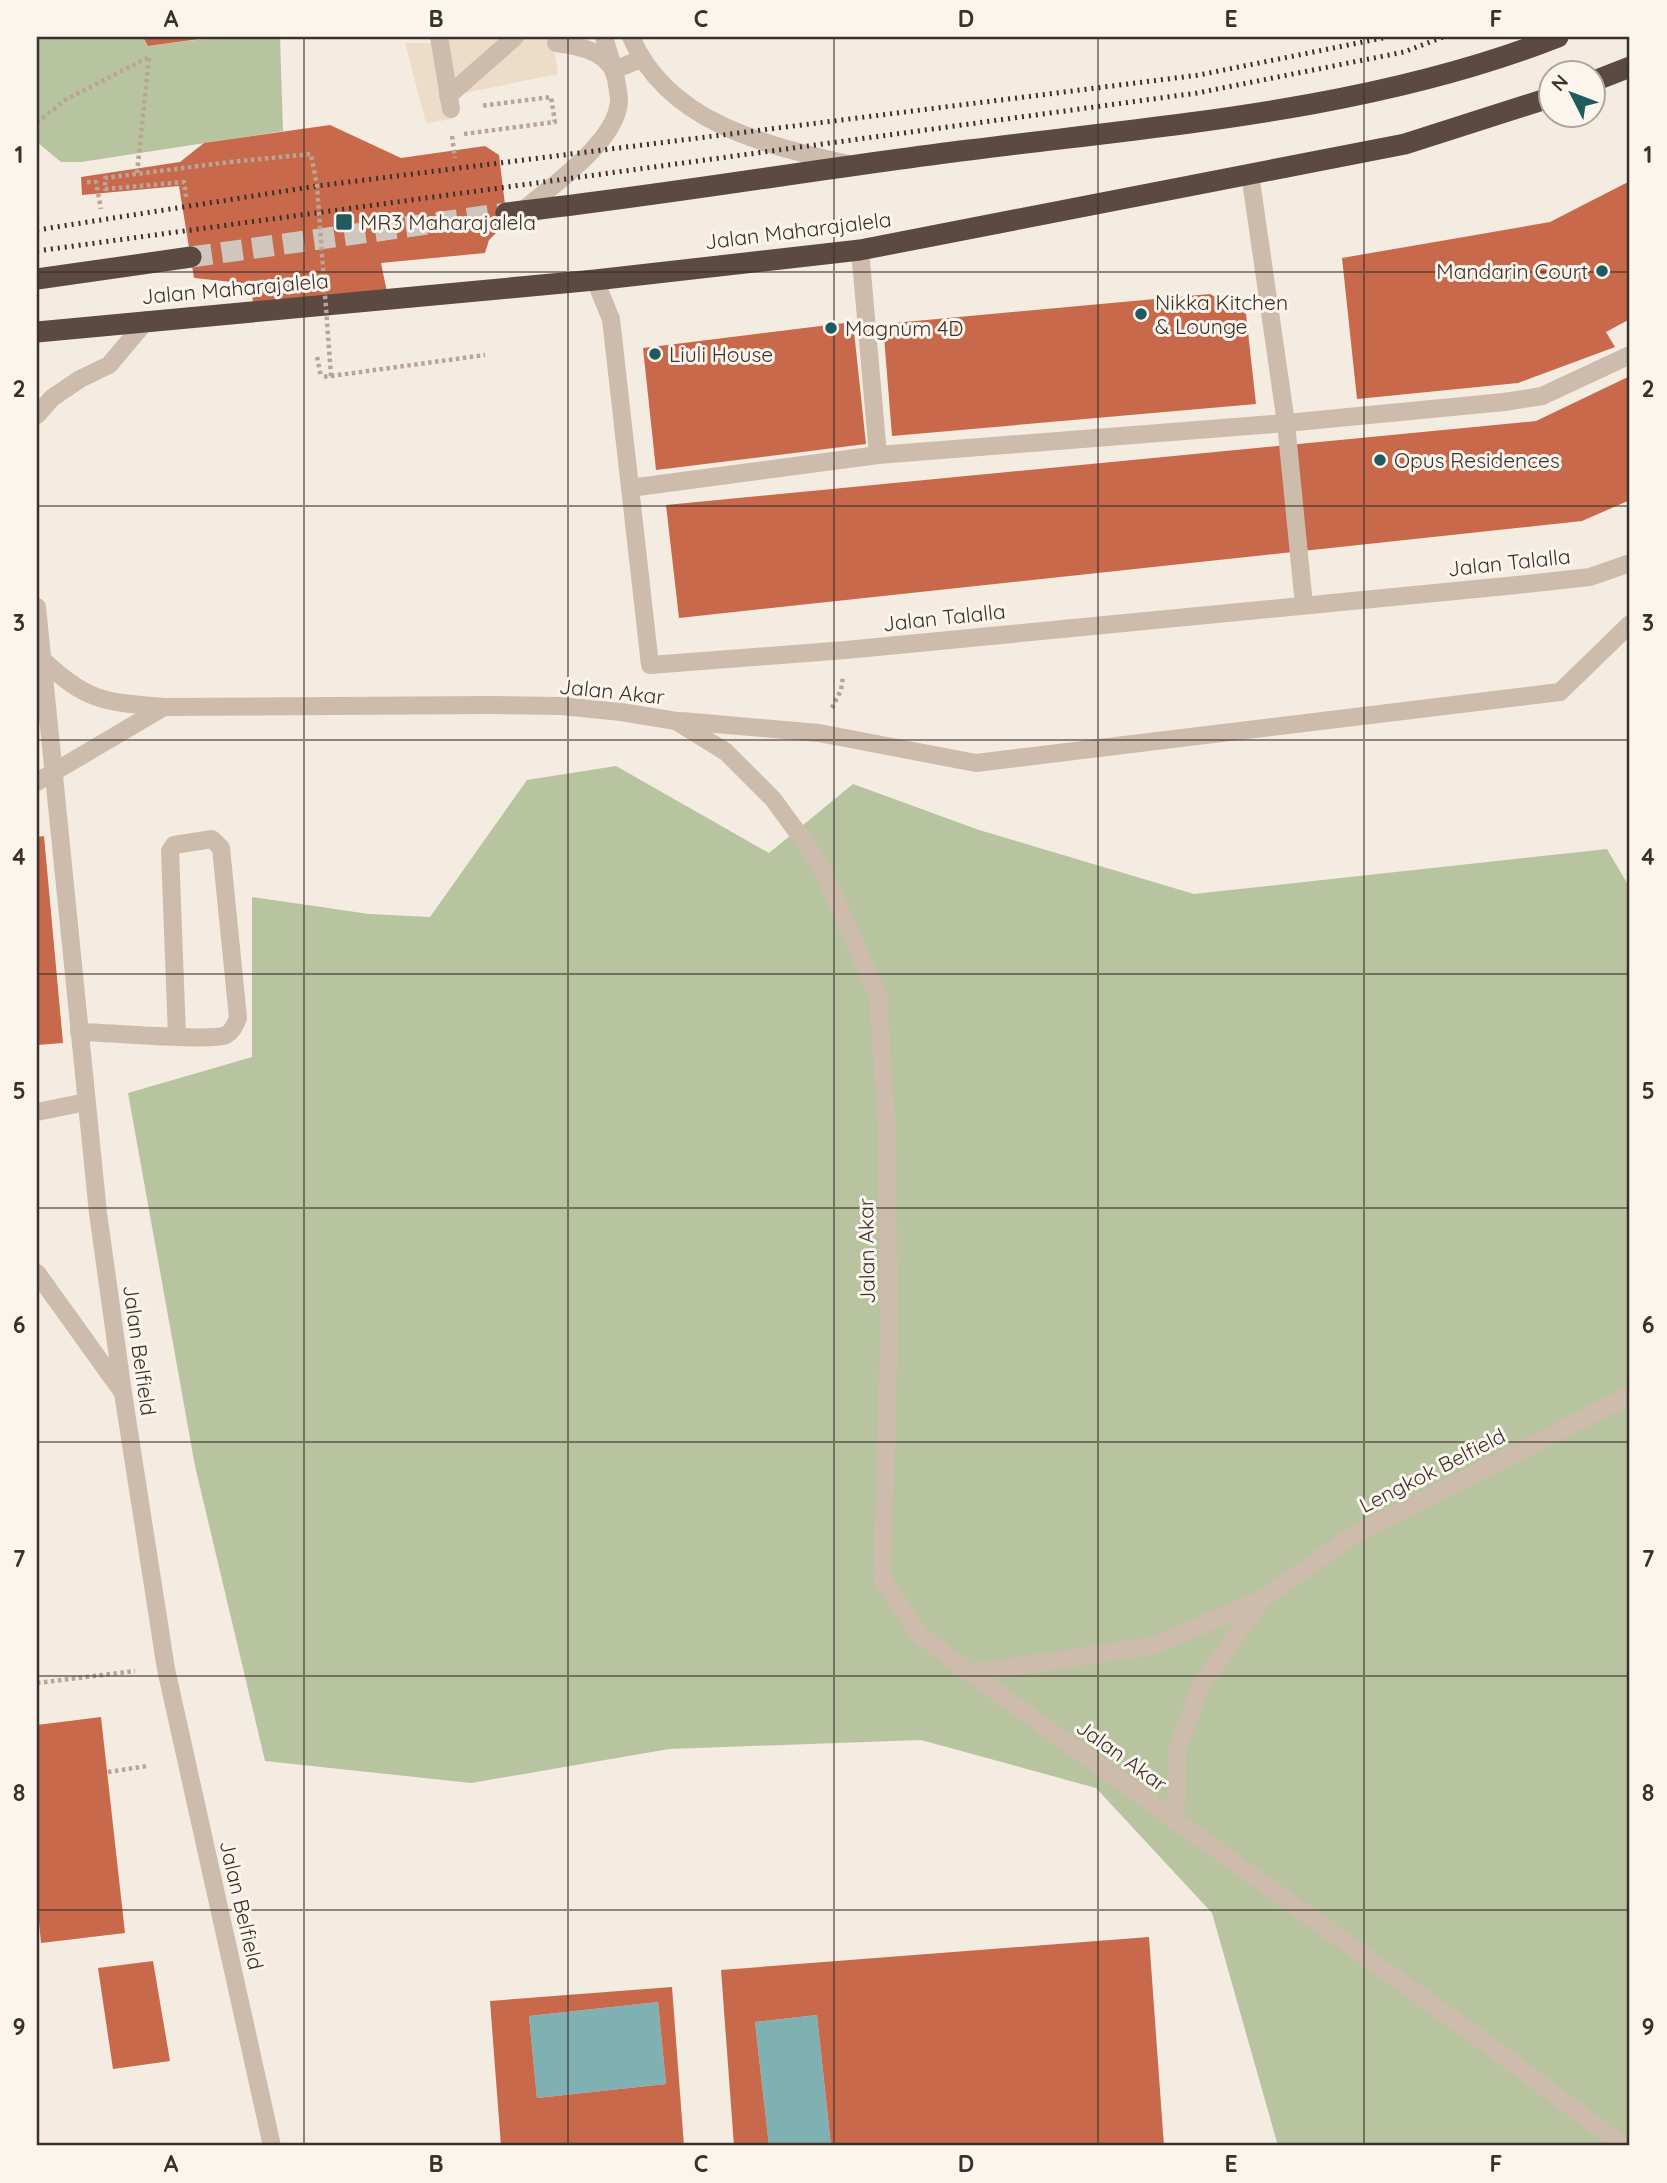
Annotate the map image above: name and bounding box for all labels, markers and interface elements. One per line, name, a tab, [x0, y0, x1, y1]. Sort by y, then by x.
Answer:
text: A	[164, 4, 179, 33]
text: B	[428, 4, 444, 33]
text: C	[694, 4, 708, 33]
text: D	[958, 4, 974, 33]
text: E	[1224, 4, 1238, 33]
text: F	[1490, 4, 1502, 33]
north arrow	[1538, 60, 1608, 130]
text: N	[1546, 69, 1573, 96]
text: 1	[15, 140, 23, 169]
text: 1	[1644, 140, 1652, 169]
street label: Jalan Maharajalela	[703, 206, 893, 254]
place label: MR3 Maharajalela	[360, 209, 536, 235]
marker: MR3 Maharajalela	[334, 212, 354, 232]
place label: Mandarin Court	[1436, 258, 1588, 284]
marker: Mandarin Court	[1594, 263, 1610, 279]
street label: Jalan Maharajalela	[140, 267, 330, 309]
place label: Nikka Kitchen & Lounge	[1155, 289, 1288, 339]
marker: Nikka Kitchen & Lounge	[1133, 306, 1149, 322]
place label: Magnum 4D	[845, 315, 963, 341]
marker: Magnum 4D	[823, 320, 839, 336]
place label: Liuli House	[669, 341, 773, 367]
marker: Liuli House	[647, 346, 663, 362]
text: 2	[12, 374, 26, 403]
text: 2	[1641, 374, 1655, 403]
place label: Opus Residences	[1394, 447, 1560, 473]
marker: Opus Residences	[1372, 452, 1388, 468]
street label: Jalan Talalla	[1446, 543, 1572, 581]
street label: Jalan Talalla	[881, 598, 1007, 636]
text: 3	[13, 608, 25, 637]
text: 3	[1642, 608, 1654, 637]
street label: Jalan Akar	[558, 673, 666, 709]
text: 4	[12, 842, 26, 871]
text: 4	[1641, 842, 1655, 871]
text: 5	[12, 1076, 26, 1105]
text: 5	[1641, 1076, 1655, 1105]
street label: Jalan Akar	[852, 1198, 880, 1304]
street label: Jalan Belfield	[118, 1283, 162, 1417]
text: 6	[13, 1310, 25, 1339]
text: 6	[1642, 1310, 1654, 1339]
street label: Lengkok Belfield	[1355, 1422, 1509, 1518]
text: 7	[13, 1544, 26, 1573]
text: 7	[1642, 1544, 1655, 1573]
street label: Jalan Akar	[1072, 1713, 1172, 1797]
text: 8	[13, 1778, 25, 1807]
text: 8	[1642, 1778, 1654, 1807]
street label: Jalan Belfield	[215, 1838, 269, 1972]
text: 9	[12, 2012, 26, 2041]
text: 9	[1641, 2012, 1655, 2041]
text: A	[164, 2149, 179, 2178]
text: B	[428, 2149, 444, 2178]
text: C	[694, 2149, 708, 2178]
text: D	[958, 2149, 974, 2178]
text: E	[1224, 2149, 1238, 2178]
text: F	[1490, 2149, 1502, 2178]

